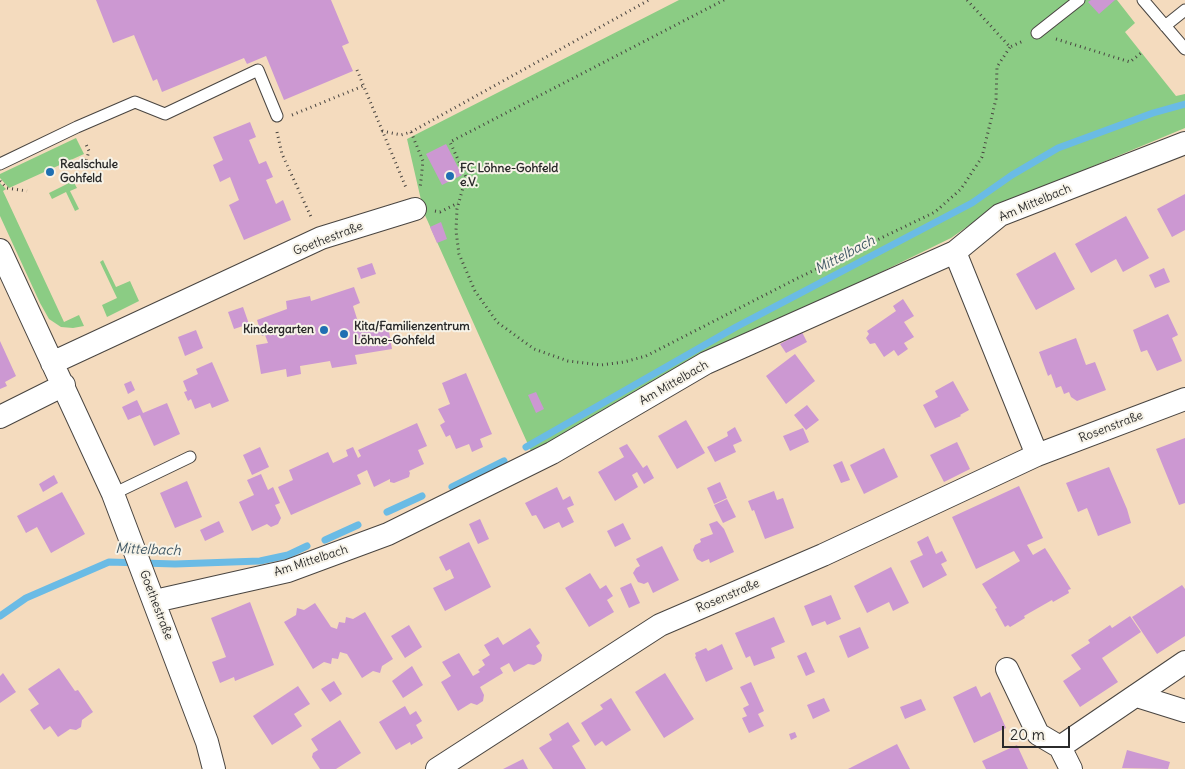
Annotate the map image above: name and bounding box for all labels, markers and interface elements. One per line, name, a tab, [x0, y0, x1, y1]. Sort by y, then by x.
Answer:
place label: Realschule Gohfeld	[60, 158, 118, 186]
place label: FC Löhne-Gohfeld e.V.	[460, 162, 558, 190]
marker: Realschule Gohfeld	[44, 166, 56, 178]
marker: FC Löhne-Gohfeld e.V.	[444, 170, 456, 182]
street label: Am Mittelbach	[997, 181, 1073, 225]
street label: Goethestraße	[291, 219, 365, 259]
water label: Mittelbach	[812, 232, 878, 278]
place label: Kita/Familienzentrum Löhne-Gohfeld	[354, 320, 470, 348]
place label: Kindergarten	[243, 323, 314, 337]
marker: Kindergarten	[318, 324, 330, 336]
marker: Kita/Familienzentrum Löhne-Gohfeld	[338, 328, 350, 340]
street label: Am Mittelbach	[637, 358, 711, 408]
street label: Rosenstraße	[1077, 408, 1145, 446]
water label: Mittelbach	[115, 540, 181, 560]
street label: Am Mittelbach	[272, 542, 350, 580]
street label: Goethestraße	[136, 568, 176, 642]
street label: Rosenstraße	[694, 576, 762, 616]
scale bar	[1005, 716, 1072, 748]
text: 20 m	[1010, 725, 1045, 744]

